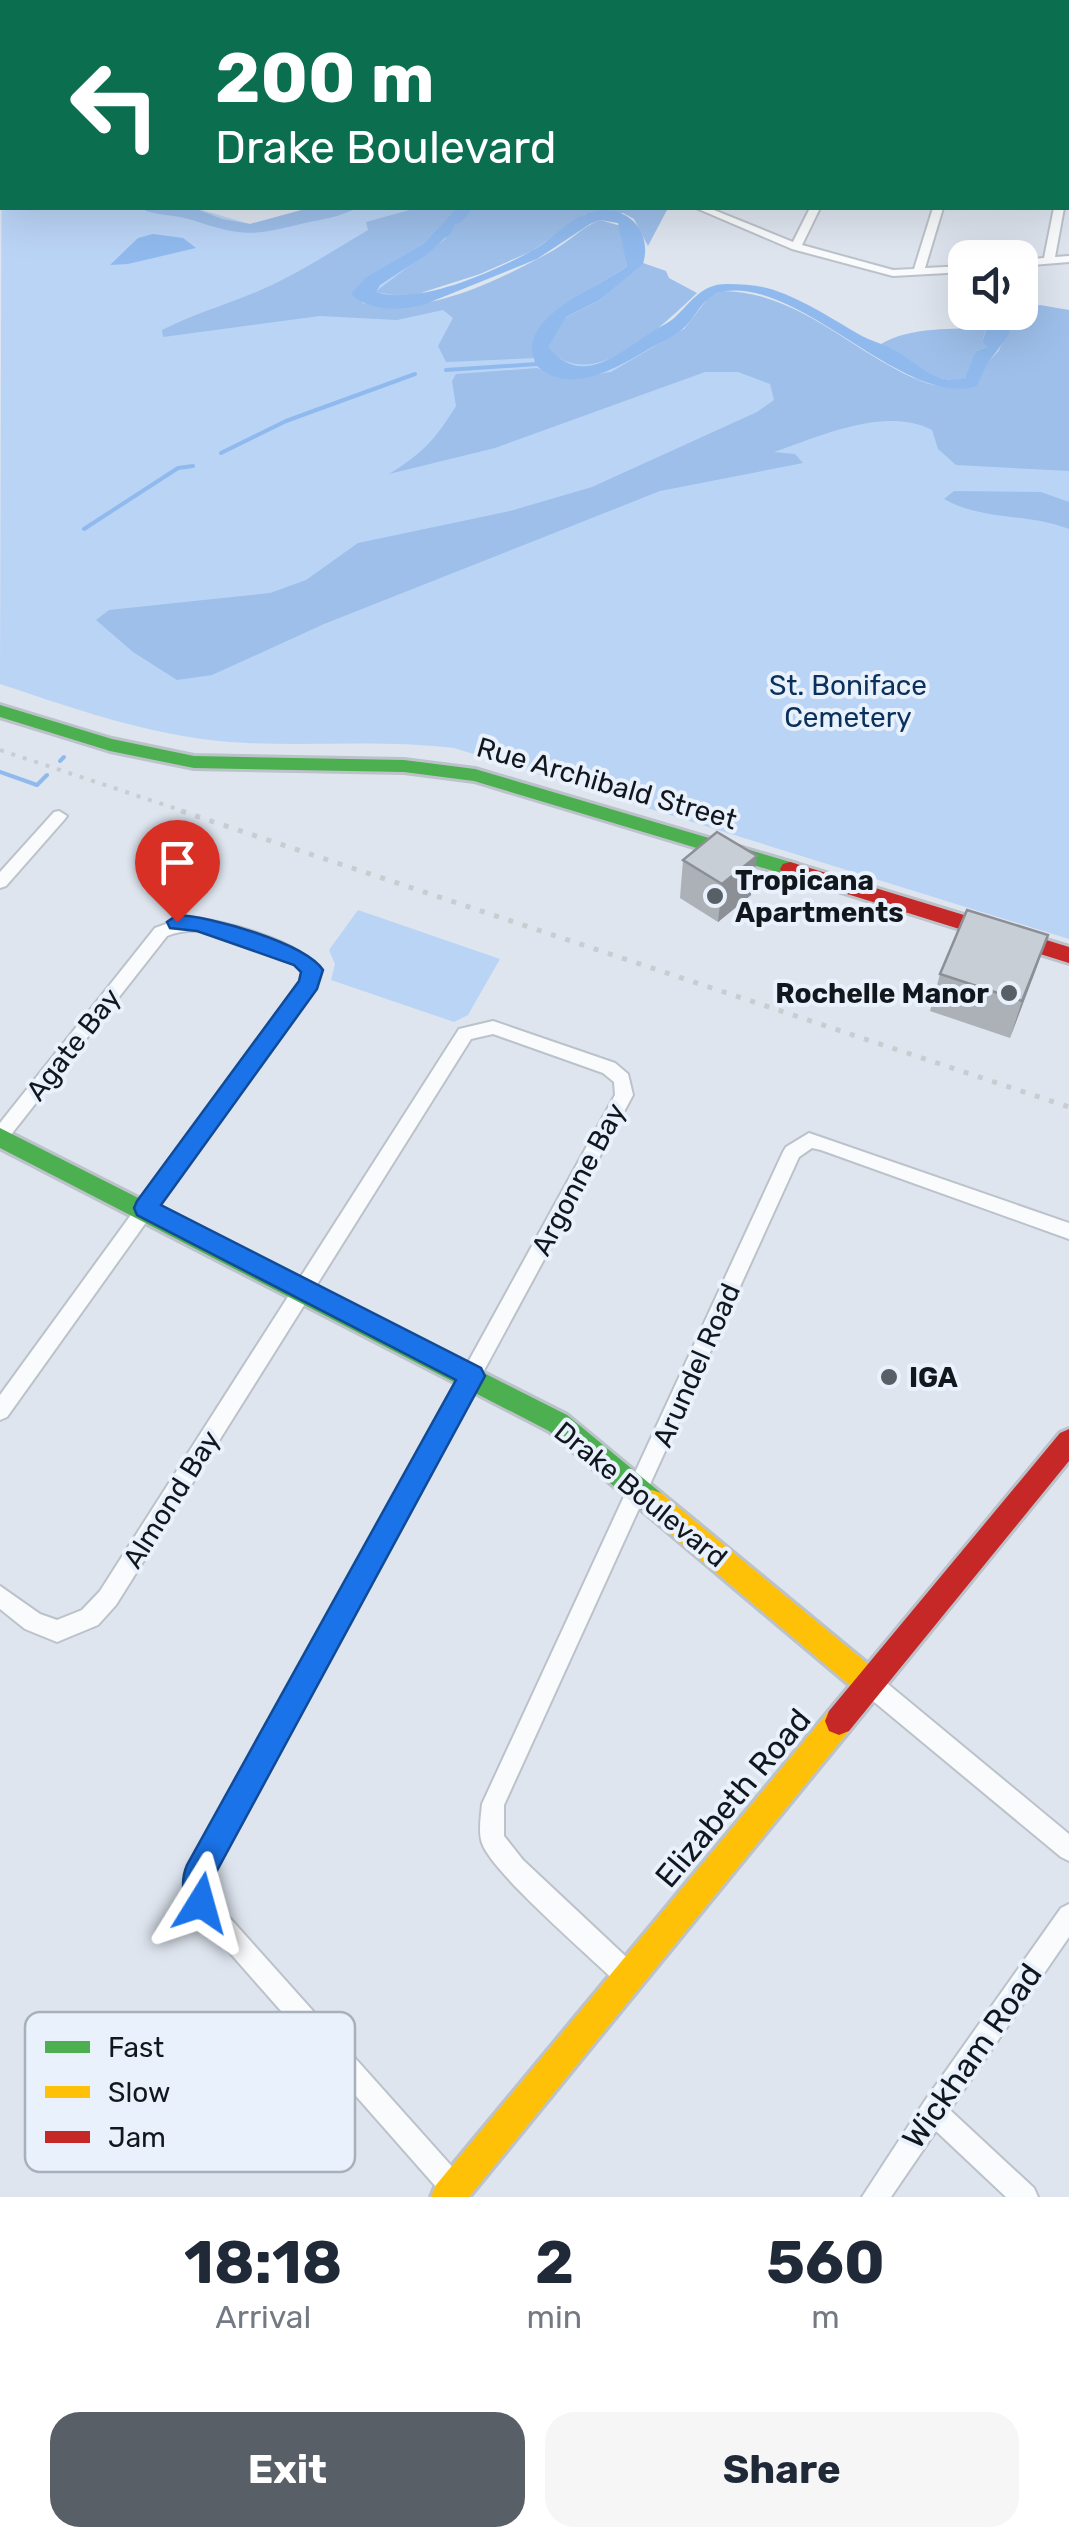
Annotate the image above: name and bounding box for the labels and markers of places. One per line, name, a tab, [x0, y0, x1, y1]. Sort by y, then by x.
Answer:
pin	[135, 820, 220, 923]
place label: Tropicana Apartments	[735, 864, 904, 929]
marker: Tropicana Apartments	[704, 885, 726, 907]
place label: Rochelle Manor	[775, 977, 989, 1010]
marker: Rochelle Manor	[998, 982, 1020, 1004]
place label: IGA	[909, 1361, 958, 1394]
marker: IGA	[878, 1366, 900, 1388]

